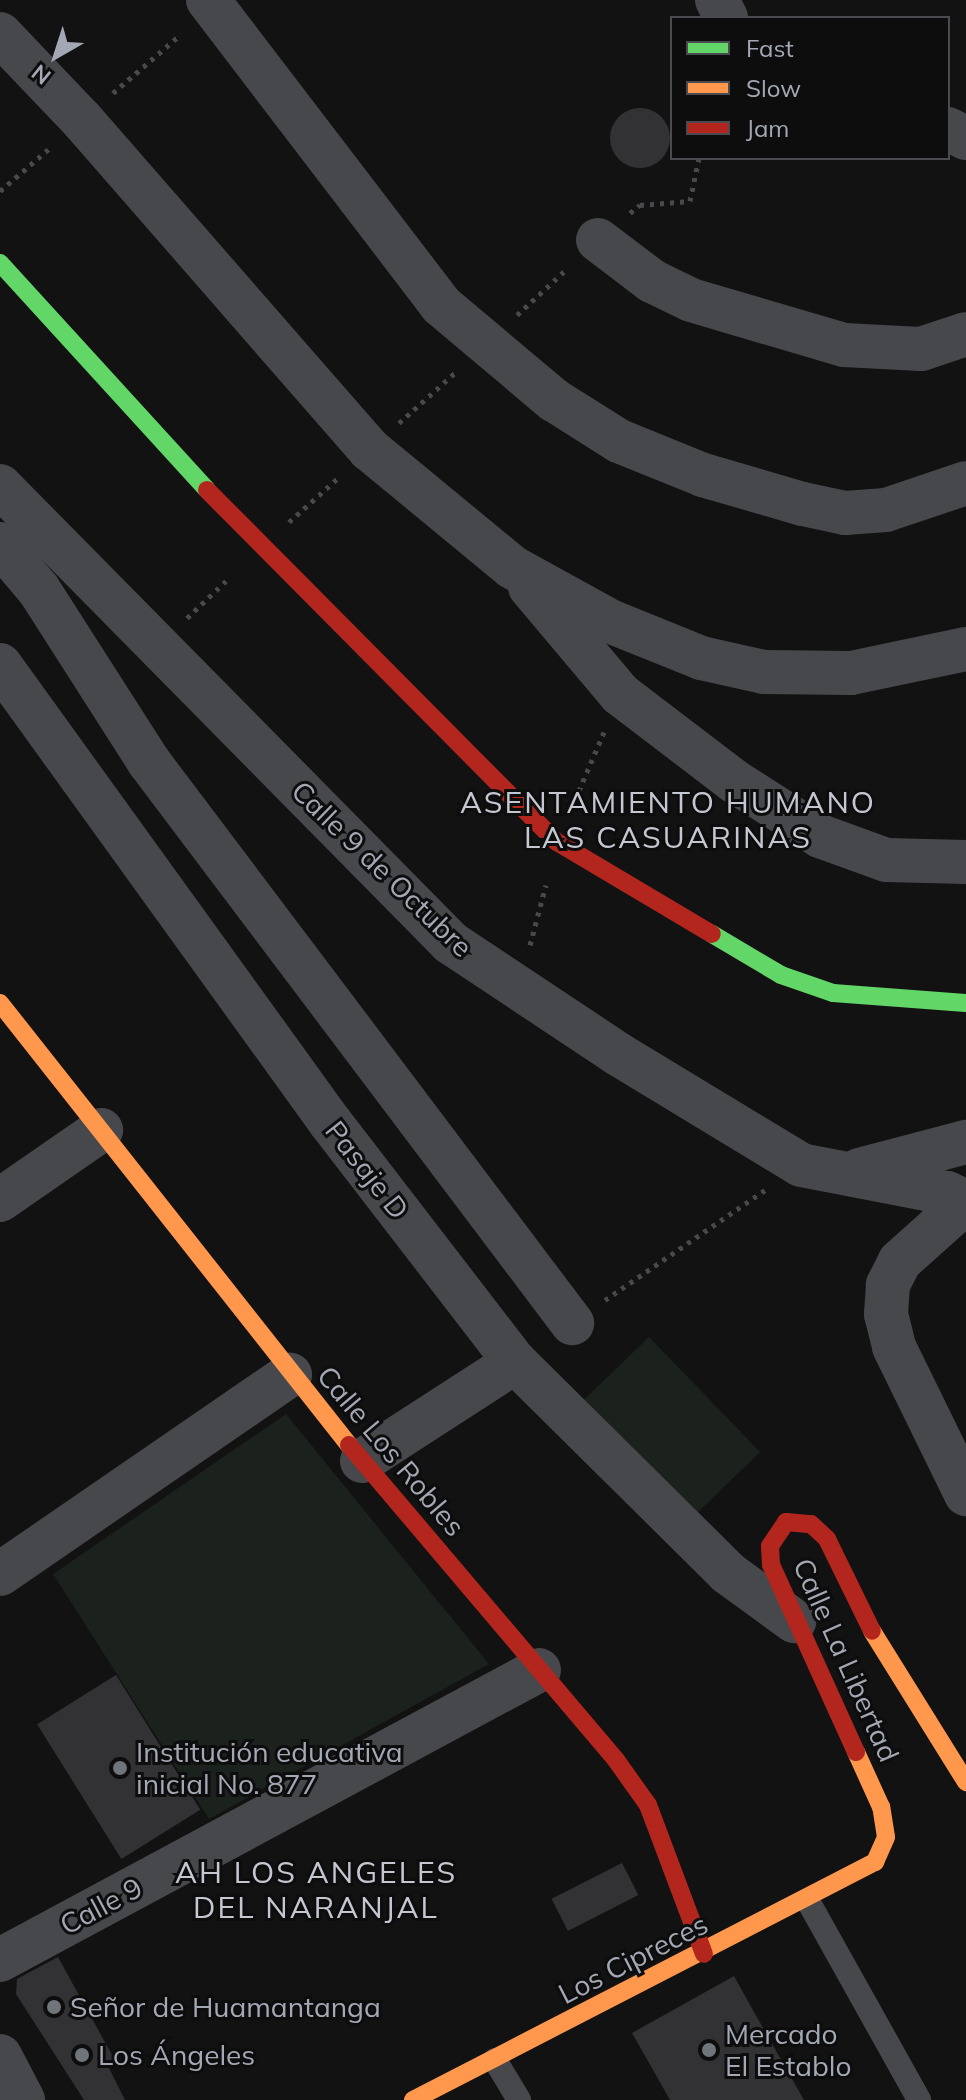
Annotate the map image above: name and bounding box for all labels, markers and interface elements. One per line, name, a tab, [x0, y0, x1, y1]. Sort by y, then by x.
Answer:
north arrow	[16, 16, 96, 96]
legend	[670, 16, 950, 160]
text: Fast	[746, 33, 794, 63]
text: N	[26, 59, 56, 91]
text: Slow	[746, 73, 801, 103]
text: Jam	[746, 113, 789, 143]
street label: Calle 9 de Octubre	[285, 774, 479, 964]
district label: ASENTAMIENTO HUMANO LAS CASUARINAS	[460, 784, 876, 854]
street label: Pasaje D	[318, 1114, 416, 1226]
street label: Calle Los Robles	[310, 1359, 472, 1543]
street label: Calle La Libertad	[786, 1553, 906, 1767]
place label: Institución educativa inicial No. 877	[136, 1735, 403, 1801]
marker: Institución educativa inicial No. 877	[111, 1759, 129, 1777]
district label: AH LOS ANGELES DEL NARANJAL	[175, 1854, 457, 1924]
street label: Calle 9	[54, 1870, 148, 1942]
street label: Los Cipreces	[553, 1907, 713, 2011]
place label: Señor de Huamantanga	[70, 1990, 381, 2024]
marker: Señor de Huamantanga	[45, 1998, 63, 2016]
place label: Mercado El Establo	[725, 2017, 851, 2083]
place label: Los Ángeles	[98, 2038, 255, 2072]
marker: Mercado El Establo	[700, 2041, 718, 2059]
marker: Los Ángeles	[73, 2046, 91, 2064]

